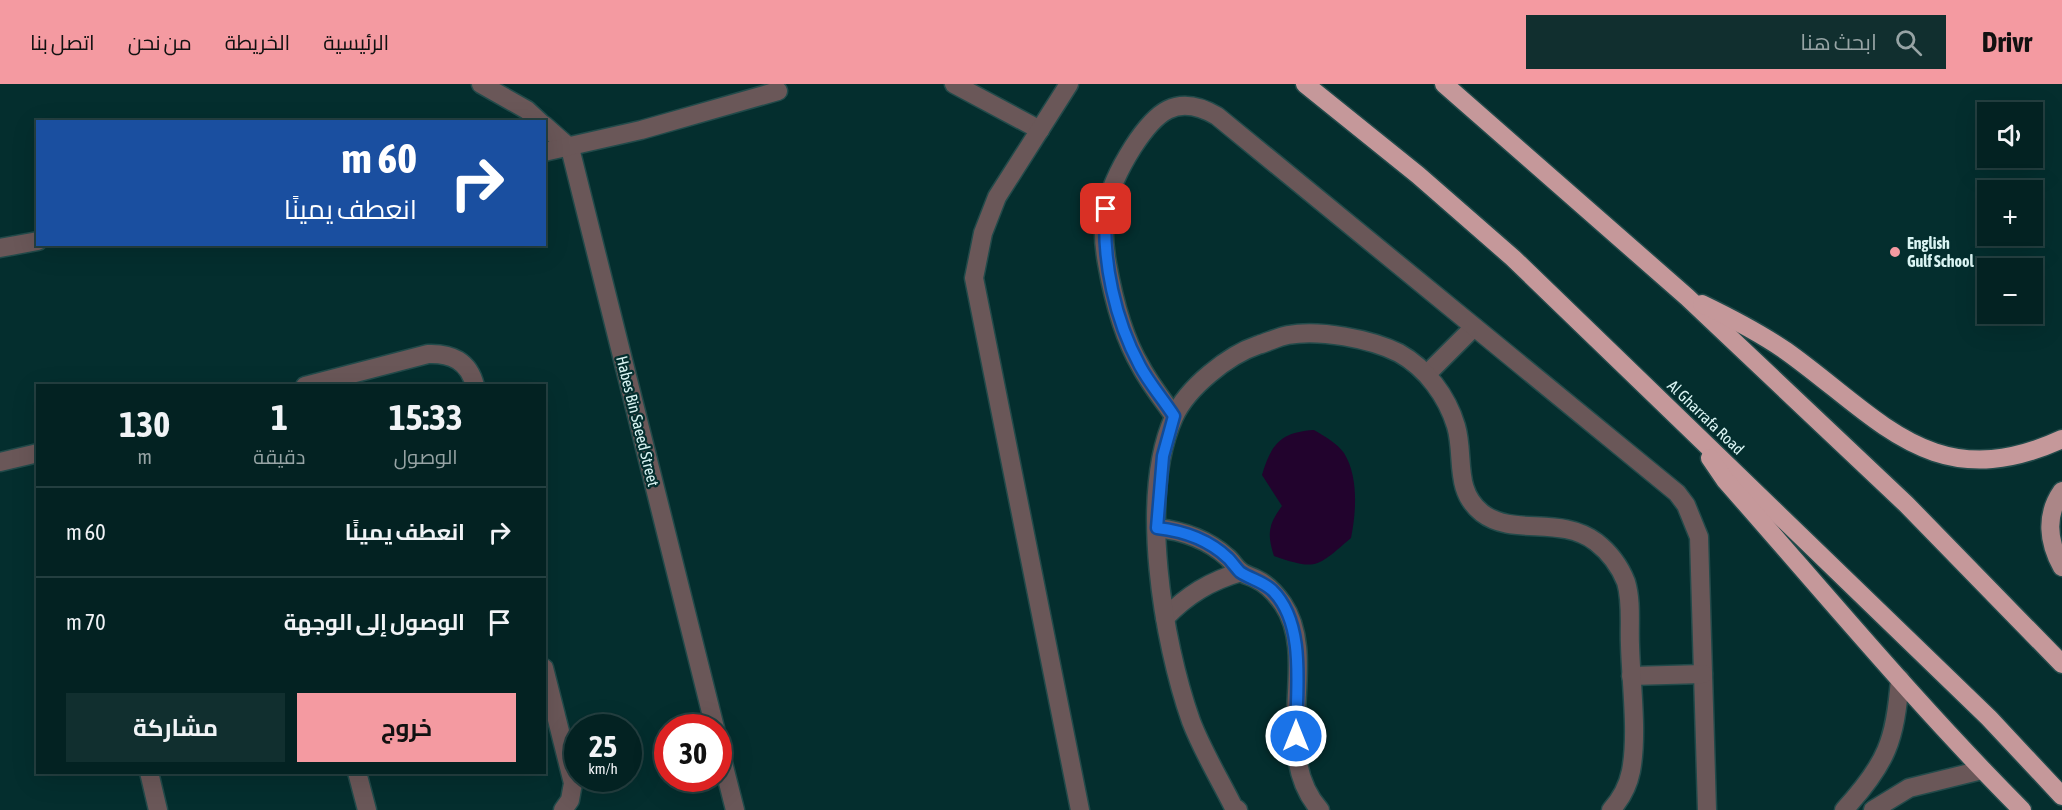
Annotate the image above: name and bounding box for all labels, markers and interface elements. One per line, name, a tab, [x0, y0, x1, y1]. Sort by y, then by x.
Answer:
search box	[1526, 15, 1946, 69]
icon: search	[1892, 26, 1925, 59]
text: Drivr	[1982, 26, 2032, 58]
text: ابحث هنا	[1800, 29, 1877, 55]
text: اتصل بنا	[30, 30, 95, 54]
text: من نحن	[128, 30, 192, 54]
text: الخريطة	[225, 30, 290, 54]
text: الرئيسية	[323, 30, 389, 54]
map controls	[1977, 102, 2043, 324]
button: sound	[1977, 102, 2043, 168]
text: 60 m	[342, 134, 417, 182]
icon: right	[438, 144, 516, 222]
button: +	[1977, 180, 2043, 246]
pin	[1080, 183, 1131, 234]
icon: arrive	[1089, 192, 1122, 225]
text: انعطف يمينًا	[284, 194, 417, 225]
place label: English Gulf School	[1907, 234, 1974, 270]
marker: English Gulf School	[1888, 245, 1902, 259]
button: −	[1977, 258, 2043, 324]
street label: Habes Bin Saeed Street	[613, 354, 663, 489]
street label: Al Gharrafa Road	[1664, 376, 1748, 458]
text: 1	[271, 396, 288, 438]
text: 15:33	[389, 396, 463, 438]
text: 130	[119, 403, 170, 445]
text: m	[137, 445, 152, 468]
text: دقيقة	[253, 445, 305, 468]
text: الوصول	[394, 445, 458, 468]
icon: right	[483, 516, 516, 549]
text: 60 m	[66, 519, 106, 545]
text: انعطف يمينًا	[345, 519, 465, 545]
icon: arrive	[483, 606, 516, 639]
text: 70 m	[66, 609, 106, 635]
text: الوصول إلى الوجهة	[284, 609, 465, 635]
button: مشاركة	[66, 693, 285, 762]
button: خروج	[297, 693, 516, 762]
position arrow	[1264, 704, 1328, 768]
speed limit sign: 30	[654, 714, 732, 792]
text: 25	[589, 729, 617, 763]
text: km/h	[588, 760, 618, 777]

